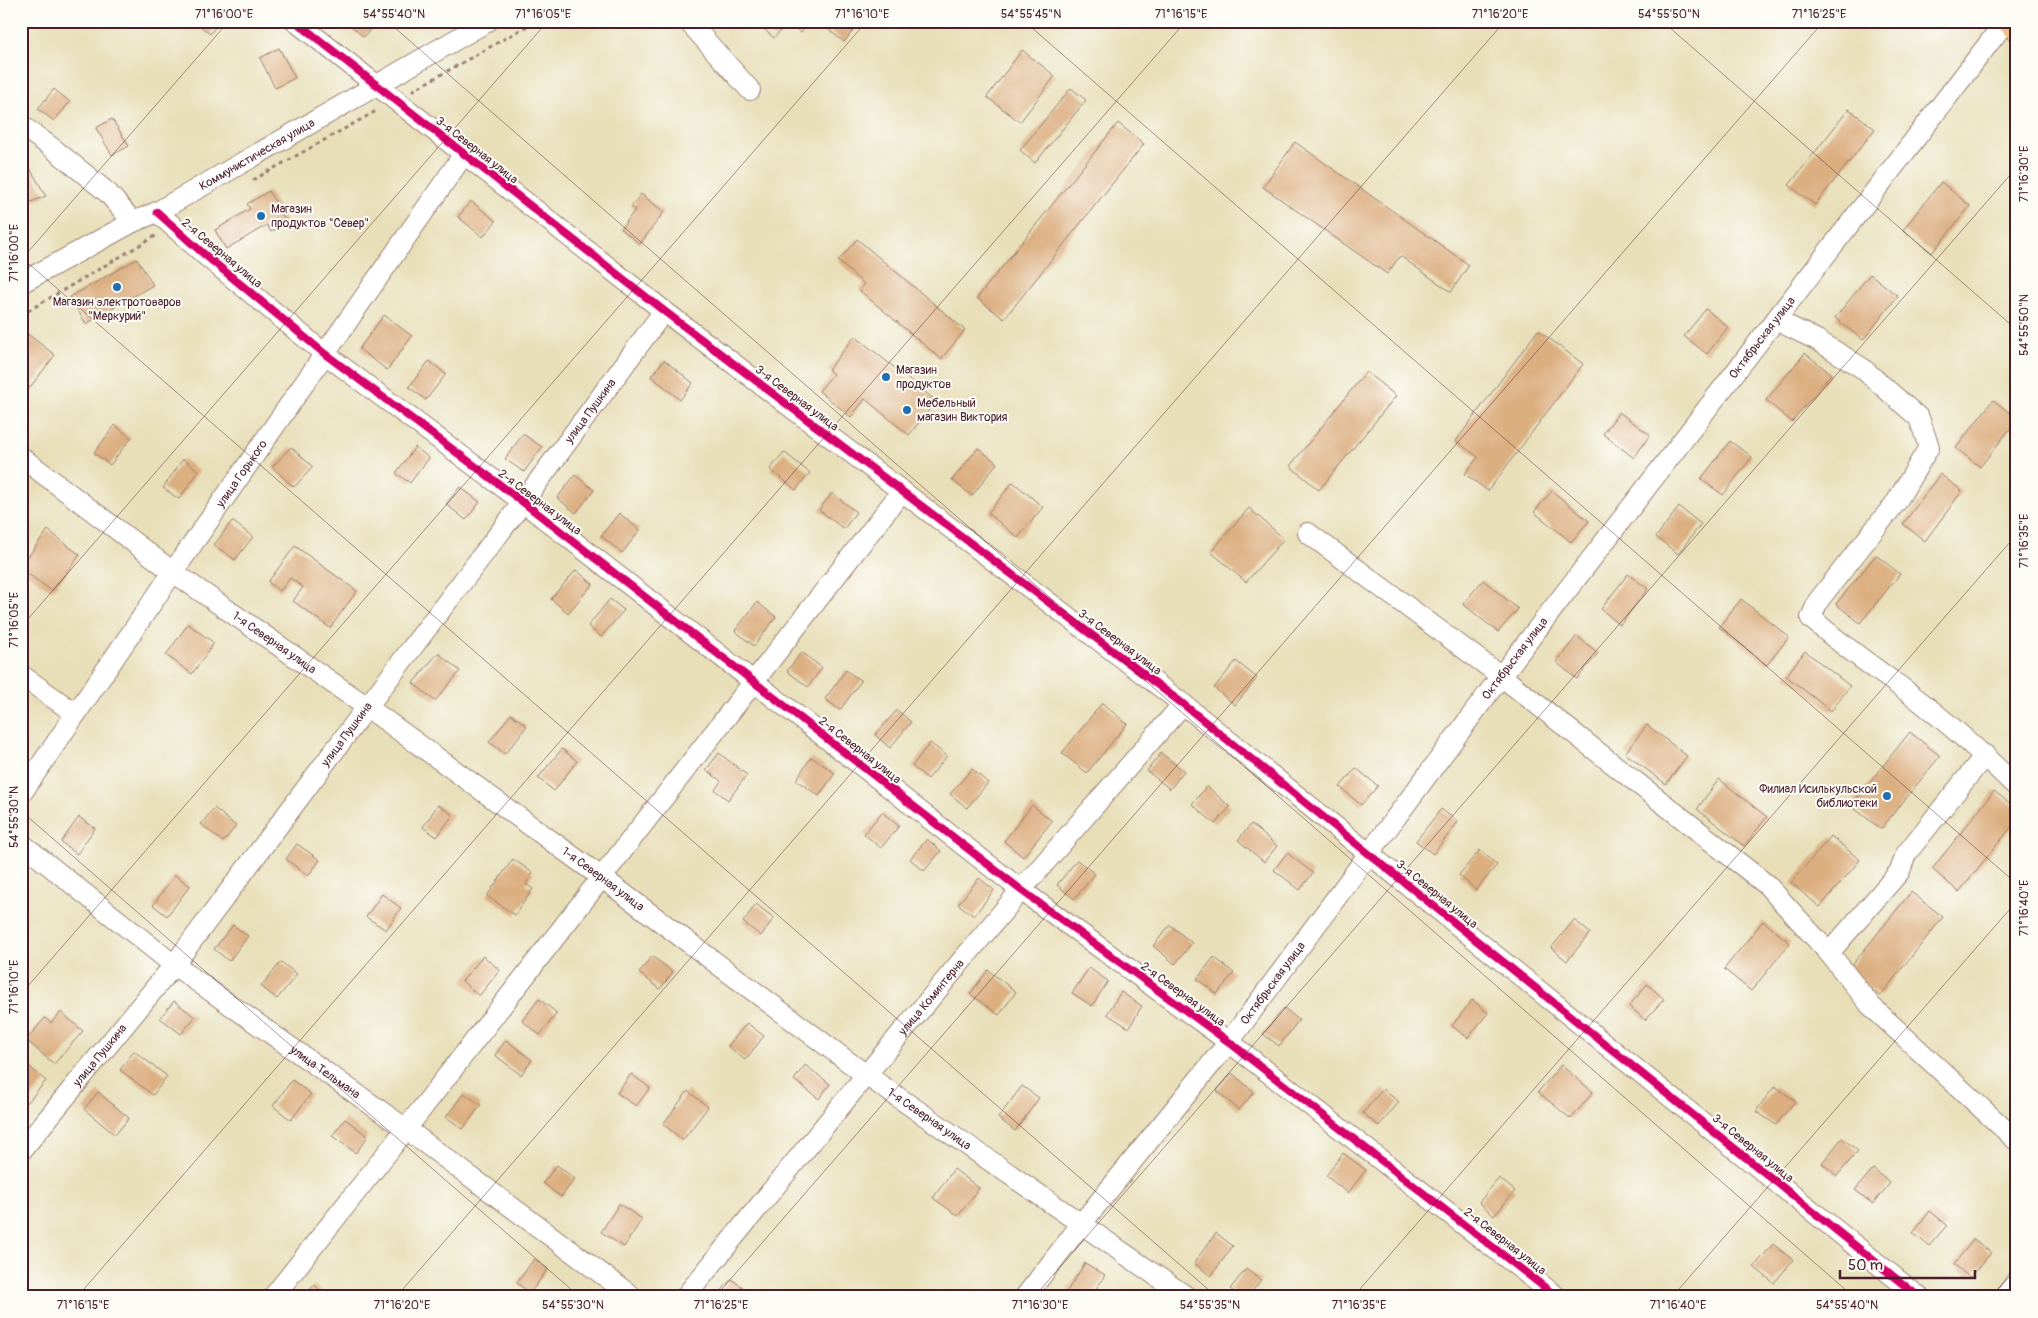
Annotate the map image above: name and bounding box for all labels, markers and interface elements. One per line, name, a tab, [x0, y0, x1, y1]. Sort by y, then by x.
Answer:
text: 71°16'00"E	[195, 7, 253, 22]
text: 54°55'40"N	[363, 7, 425, 22]
text: 71°16'05"E	[515, 7, 571, 22]
text: 71°16'10"E	[835, 7, 889, 22]
text: 54°55'45"N	[1001, 7, 1061, 22]
text: 71°16'15"E	[1155, 7, 1207, 22]
text: 71°16'20"E	[1472, 7, 1528, 22]
text: 54°55'50"N	[1638, 7, 1700, 22]
text: 71°16'25"E	[1792, 7, 1846, 22]
street label: 3-я Северная улица	[432, 114, 521, 188]
street label: Коммунистическая улица	[197, 115, 318, 194]
text: 71°16'30"E	[2017, 146, 2032, 202]
place label: Магазин продуктов "Север"	[271, 202, 369, 231]
marker: Магазин продуктов "Север"	[255, 210, 267, 222]
street label: 2-я Северная улица	[178, 215, 265, 292]
text: 71°16'00"E	[7, 224, 22, 282]
marker: Магазин электротоваров "Меркурий"	[111, 281, 123, 293]
street label: Октябрьская улица	[1726, 293, 1799, 382]
text: 54°55'50"N	[2017, 294, 2032, 356]
place label: Магазин электротоваров "Меркурий"	[53, 295, 181, 324]
street label: 3-я Северная улица	[752, 362, 842, 435]
place label: Магазин продуктов	[896, 363, 951, 392]
marker: Магазин продуктов	[880, 371, 892, 383]
street label: улица Пушкина	[561, 376, 620, 447]
place label: Мебельный магазин Виктория	[917, 396, 1008, 425]
marker: Мебельный магазин Виктория	[901, 404, 913, 416]
street label: улица Горького	[213, 437, 271, 511]
street label: 2-я Северная улица	[495, 466, 585, 539]
text: 71°16'35"E	[2017, 514, 2032, 568]
text: 71°16'05"E	[7, 592, 22, 648]
street label: 3-я Северная улица	[1075, 606, 1165, 679]
street label: 1-я Северная улица	[229, 609, 319, 677]
street label: Октябрьская улица	[1479, 614, 1552, 703]
street label: улица Пушкина	[317, 699, 376, 770]
street label: 2-я Северная улица	[815, 714, 904, 788]
place label: Филиал Исилькульской библиотеки	[1759, 782, 1878, 811]
text: 54°55'30"N	[7, 786, 22, 848]
marker: Филиал Исилькульской библиотеки	[1881, 790, 1893, 802]
street label: 1-я Северная улица	[559, 844, 647, 915]
street label: 3-я Северная улица	[1393, 857, 1481, 932]
text: 71°16'40"E	[2017, 880, 2032, 936]
street label: Октябрьская улица	[1237, 939, 1309, 1028]
street label: улица Коминтерна	[895, 956, 968, 1039]
street label: 2-я Северная улица	[1138, 959, 1228, 1030]
text: 71°16'10"E	[7, 960, 22, 1014]
street label: улица Пушкина	[69, 1021, 131, 1091]
street label: улица Тельмана	[286, 1042, 363, 1102]
street label: 1-я Северная улица	[884, 1085, 974, 1154]
street label: 3-я Северная улица	[1709, 1111, 1797, 1186]
street label: 2-я Северная улица	[1460, 1205, 1549, 1279]
scale bar	[1840, 1248, 1976, 1280]
text: 50 m	[1848, 1256, 1883, 1275]
text: 71°16'15"E	[57, 1298, 109, 1313]
text: 71°16'20"E	[374, 1298, 430, 1313]
text: 54°55'30"N	[542, 1298, 604, 1313]
text: 71°16'25"E	[694, 1298, 748, 1313]
text: 71°16'30"E	[1012, 1298, 1068, 1313]
text: 54°55'35"N	[1180, 1298, 1240, 1313]
text: 71°16'35"E	[1332, 1298, 1386, 1313]
text: 71°16'40"E	[1650, 1298, 1706, 1313]
text: 54°55'40"N	[1816, 1298, 1878, 1313]

